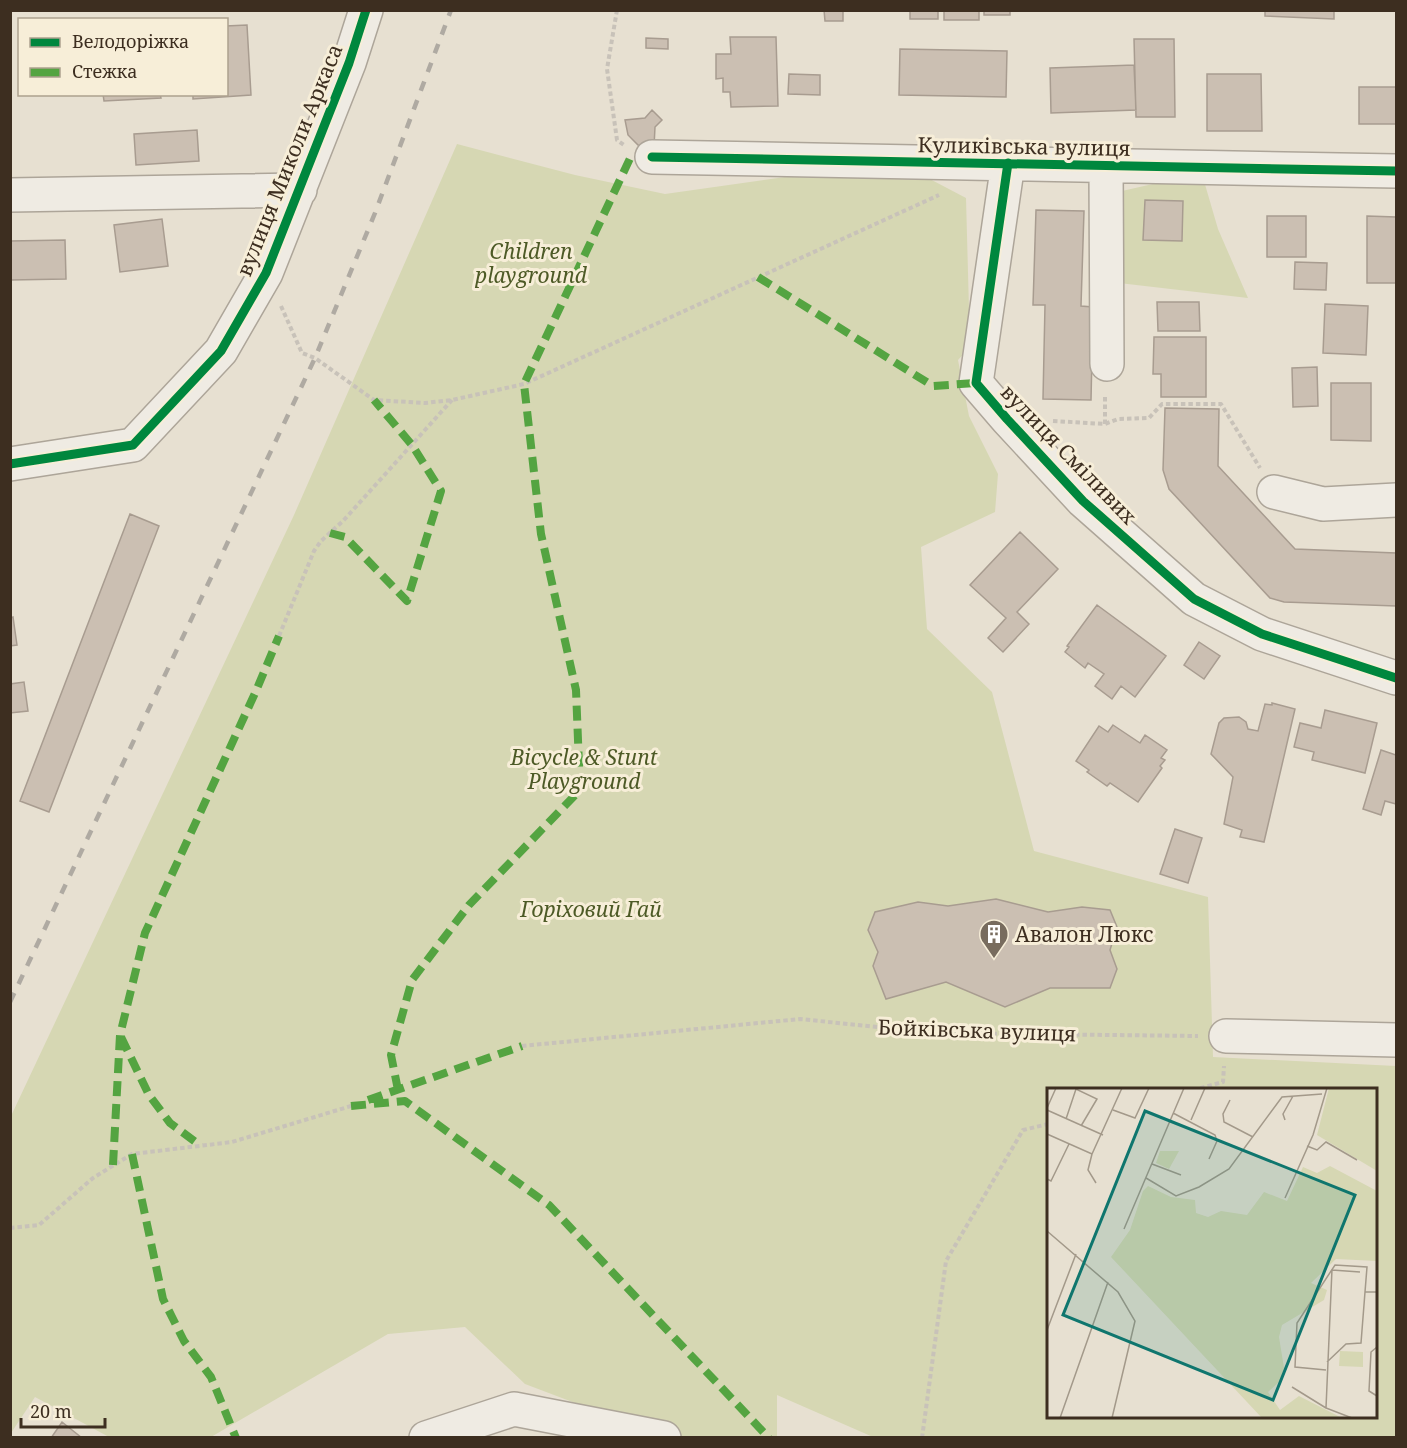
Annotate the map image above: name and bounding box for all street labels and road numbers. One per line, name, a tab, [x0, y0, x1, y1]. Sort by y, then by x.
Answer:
street label: вулиця Миколи Аркаса	[230, 40, 348, 280]
street label: Куликівська вулиця	[917, 130, 1131, 162]
street label: вулиця Сміливих	[995, 378, 1144, 531]
street label: Бойківська вулиця	[877, 1013, 1077, 1047]

